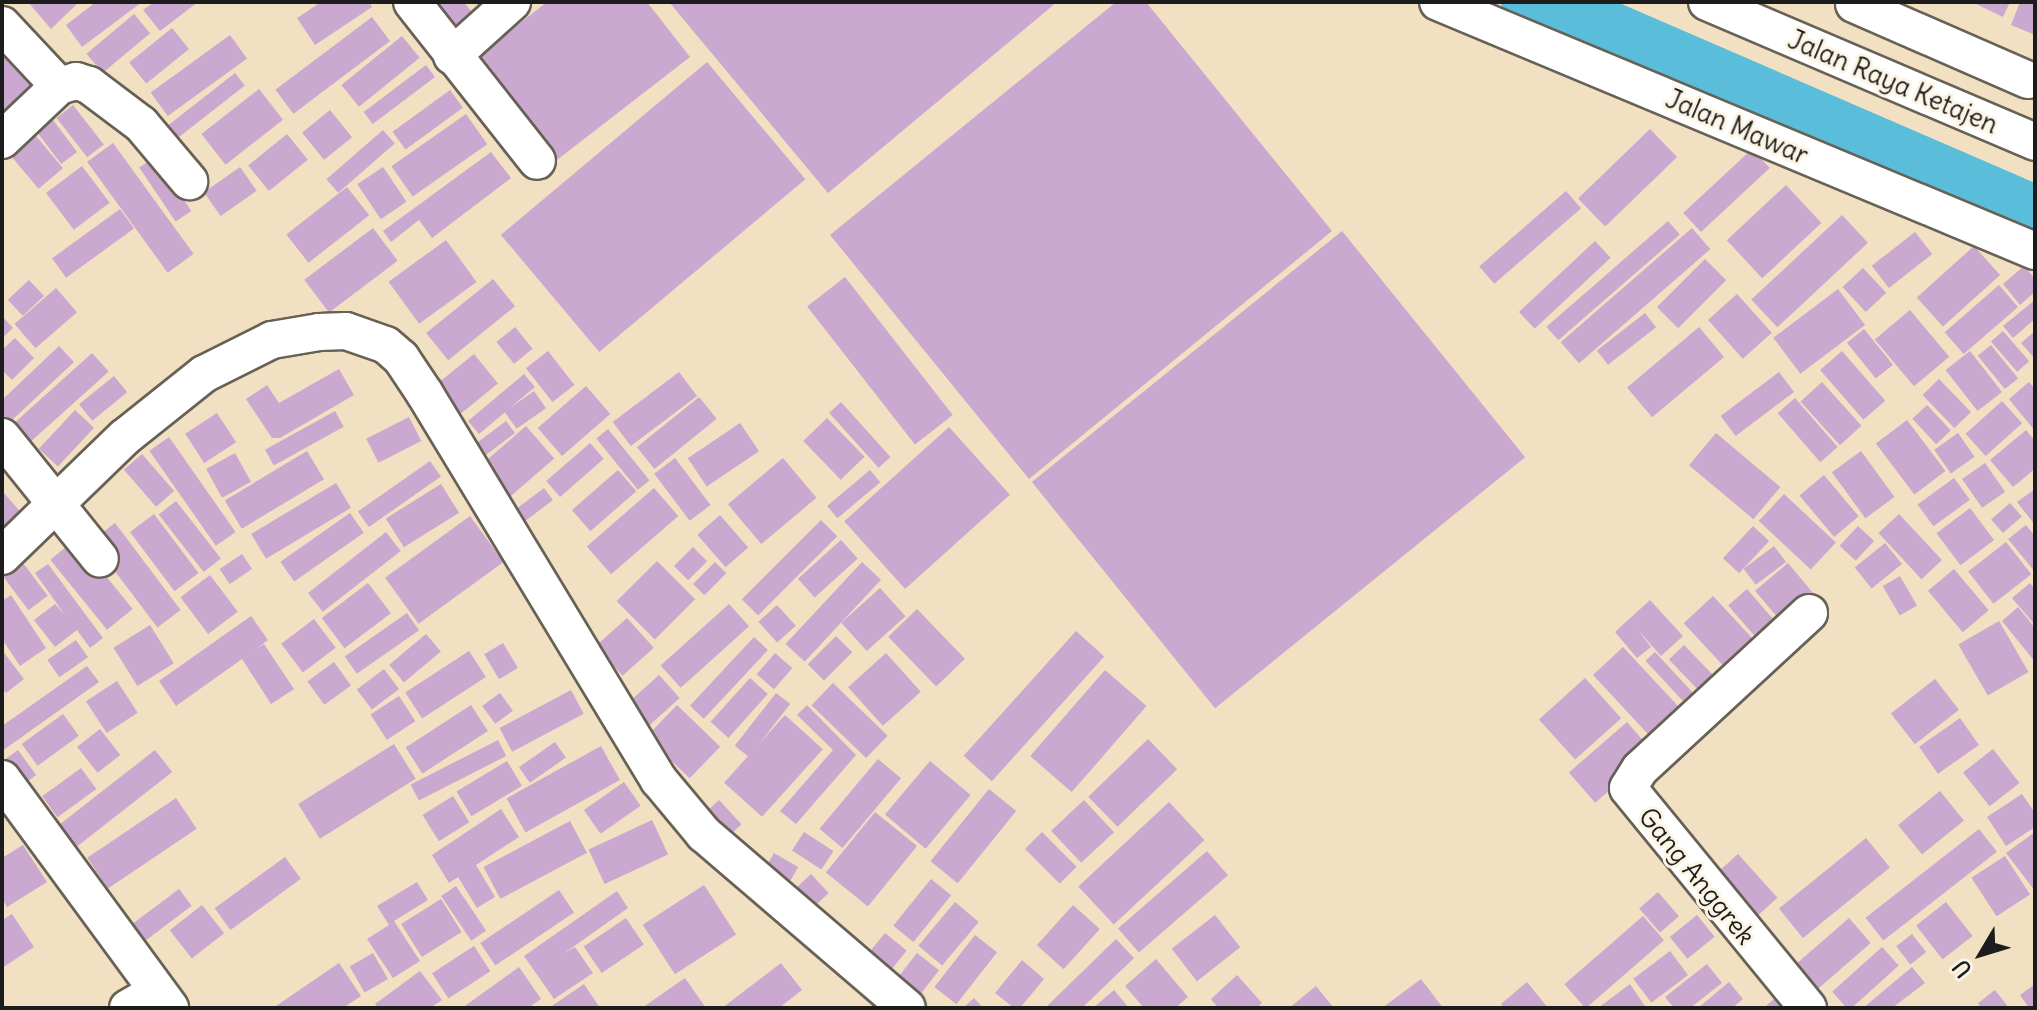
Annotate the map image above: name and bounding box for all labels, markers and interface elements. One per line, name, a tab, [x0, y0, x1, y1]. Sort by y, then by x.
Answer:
street label: Jalan Raya Ketajen	[1783, 24, 2003, 140]
street label: Jalan Mawar	[1661, 83, 1813, 171]
street label: Gang Anggrek	[1632, 801, 1762, 951]
north arrow	[1941, 914, 2021, 994]
text: U	[1946, 954, 1978, 983]

